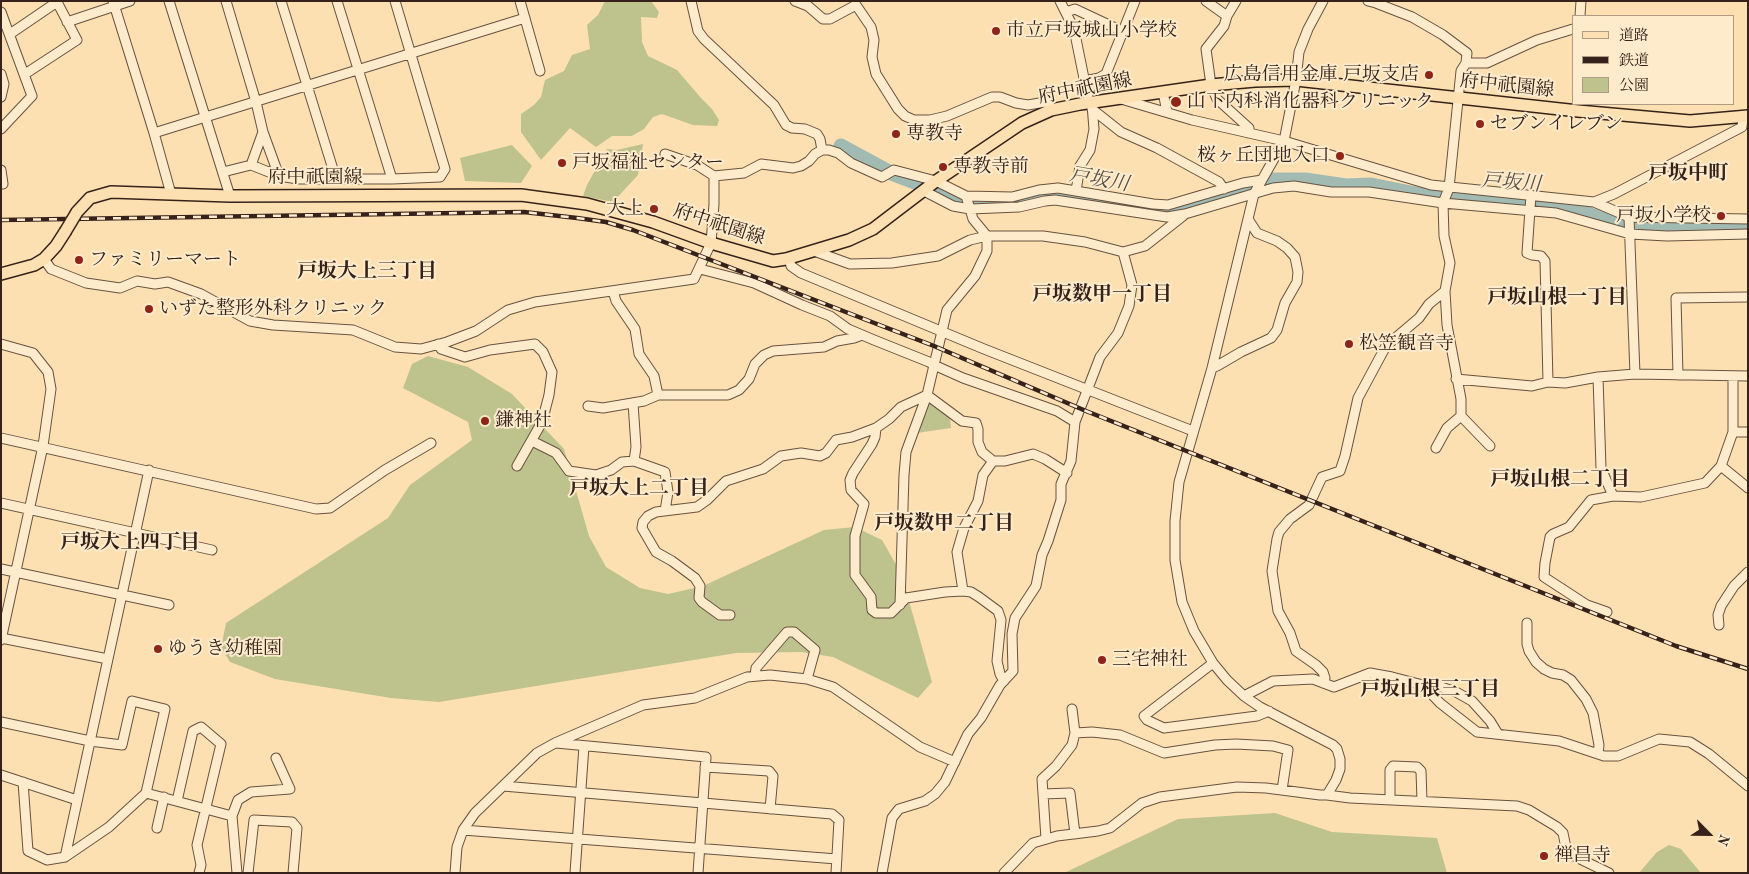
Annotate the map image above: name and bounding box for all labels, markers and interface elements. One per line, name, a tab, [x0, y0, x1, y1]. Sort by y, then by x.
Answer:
legend	[1572, 15, 1734, 105]
place label: 市立戸坂城山小学校	[1006, 20, 1177, 42]
marker: 市立戸坂城山小学校	[990, 25, 1002, 37]
text: 道路	[1619, 29, 1649, 44]
text: 鉄道	[1619, 54, 1649, 69]
place label: 広島信用金庫 戸坂支店	[1224, 64, 1419, 86]
street label: 府中祇園線	[1036, 69, 1134, 109]
marker: 広島信用金庫 戸坂支店	[1423, 69, 1435, 81]
street label: 府中祇園線	[1459, 70, 1555, 102]
text: 公園	[1619, 79, 1649, 94]
place label: 山下内科消化器科クリニック	[1187, 91, 1434, 113]
marker: 山下内科消化器科クリニック	[1169, 95, 1183, 109]
place label: セブンイレブン	[1490, 113, 1623, 135]
marker: セブンイレブン	[1474, 118, 1486, 130]
place label: 専教寺	[906, 123, 963, 145]
marker: 専教寺	[890, 128, 902, 140]
place label: 桜ヶ丘団地入口	[1197, 145, 1330, 167]
marker: 桜ヶ丘団地入口	[1334, 150, 1346, 162]
place label: 戸坂福祉センター	[572, 152, 724, 174]
place label: 専教寺前	[953, 156, 1029, 178]
marker: 戸坂福祉センター	[556, 157, 568, 169]
marker: 専教寺前	[937, 161, 949, 173]
district label: 戸坂中町	[1648, 162, 1728, 186]
water label: 戸坂川	[1067, 163, 1131, 197]
street label: 府中祇園線	[268, 167, 362, 189]
water label: 戸坂川	[1480, 169, 1542, 197]
place label: 大上	[606, 198, 644, 220]
street label: 府中祇園線	[670, 199, 768, 251]
marker: 大上	[648, 203, 660, 215]
place label: 戸坂小学校	[1616, 205, 1711, 227]
marker: 戸坂小学校	[1715, 210, 1727, 222]
place label: ファミリーマート	[89, 249, 241, 271]
marker: ファミリーマート	[73, 254, 85, 266]
district label: 戸坂大上三丁目	[297, 260, 437, 284]
district label: 戸坂数甲一丁目	[1032, 283, 1172, 307]
district label: 戸坂山根一丁目	[1487, 286, 1627, 310]
place label: いずた整形外科クリニック	[159, 298, 387, 320]
marker: いずた整形外科クリニック	[143, 303, 155, 315]
place label: 松笠観音寺	[1359, 333, 1454, 355]
marker: 松笠観音寺	[1343, 338, 1355, 350]
place label: 鎌神社	[495, 410, 552, 432]
marker: 鎌神社	[479, 415, 491, 427]
district label: 戸坂山根二丁目	[1490, 468, 1630, 492]
district label: 戸坂大上二丁目	[569, 477, 709, 501]
district label: 戸坂数甲二丁目	[874, 512, 1014, 536]
district label: 戸坂大上四丁目	[60, 531, 200, 555]
place label: ゆうき幼稚園	[168, 638, 282, 660]
marker: ゆうき幼稚園	[152, 643, 164, 655]
place label: 三宅神社	[1112, 649, 1188, 671]
marker: 三宅神社	[1096, 654, 1108, 666]
district label: 戸坂山根三丁目	[1360, 678, 1500, 702]
north arrow	[1684, 809, 1734, 859]
text: N	[1714, 832, 1731, 848]
place label: 禅昌寺	[1554, 845, 1611, 867]
marker: 禅昌寺	[1538, 850, 1550, 862]

